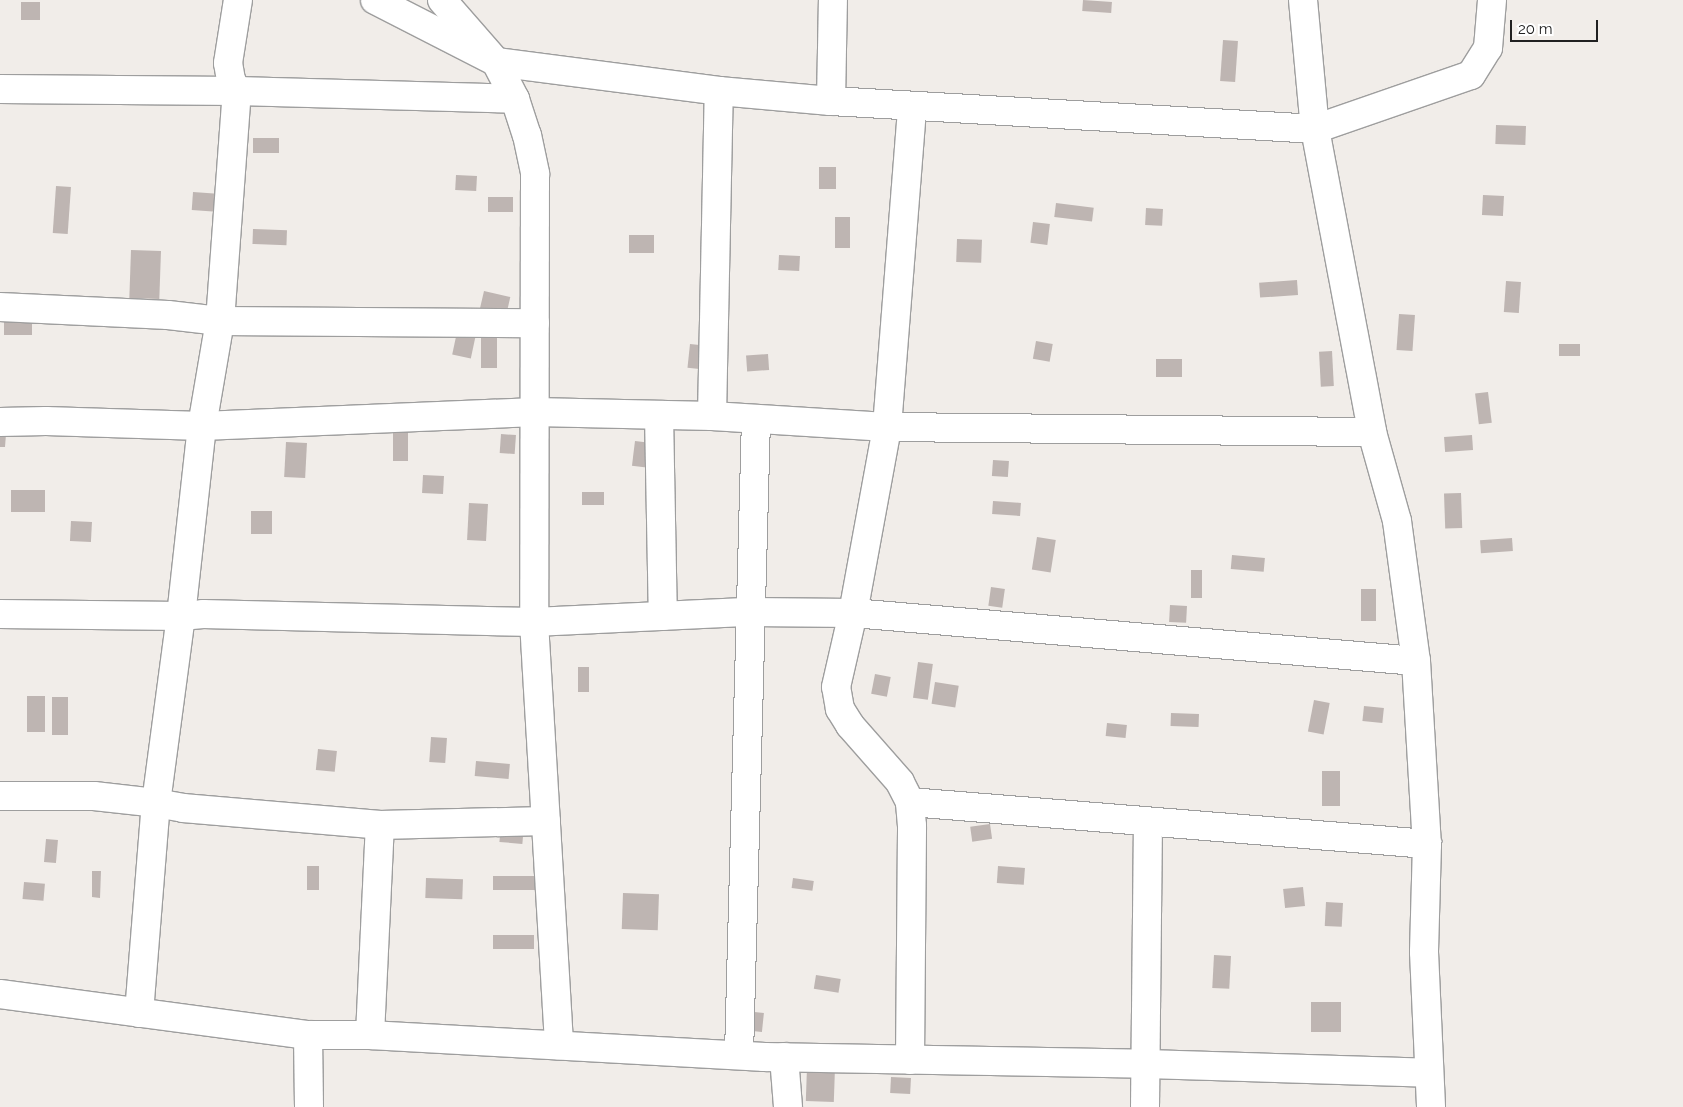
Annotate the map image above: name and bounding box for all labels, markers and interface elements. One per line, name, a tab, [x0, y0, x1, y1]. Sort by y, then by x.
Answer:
scale bar	[1513, 10, 1600, 42]
text: 20 m	[1518, 20, 1553, 38]

